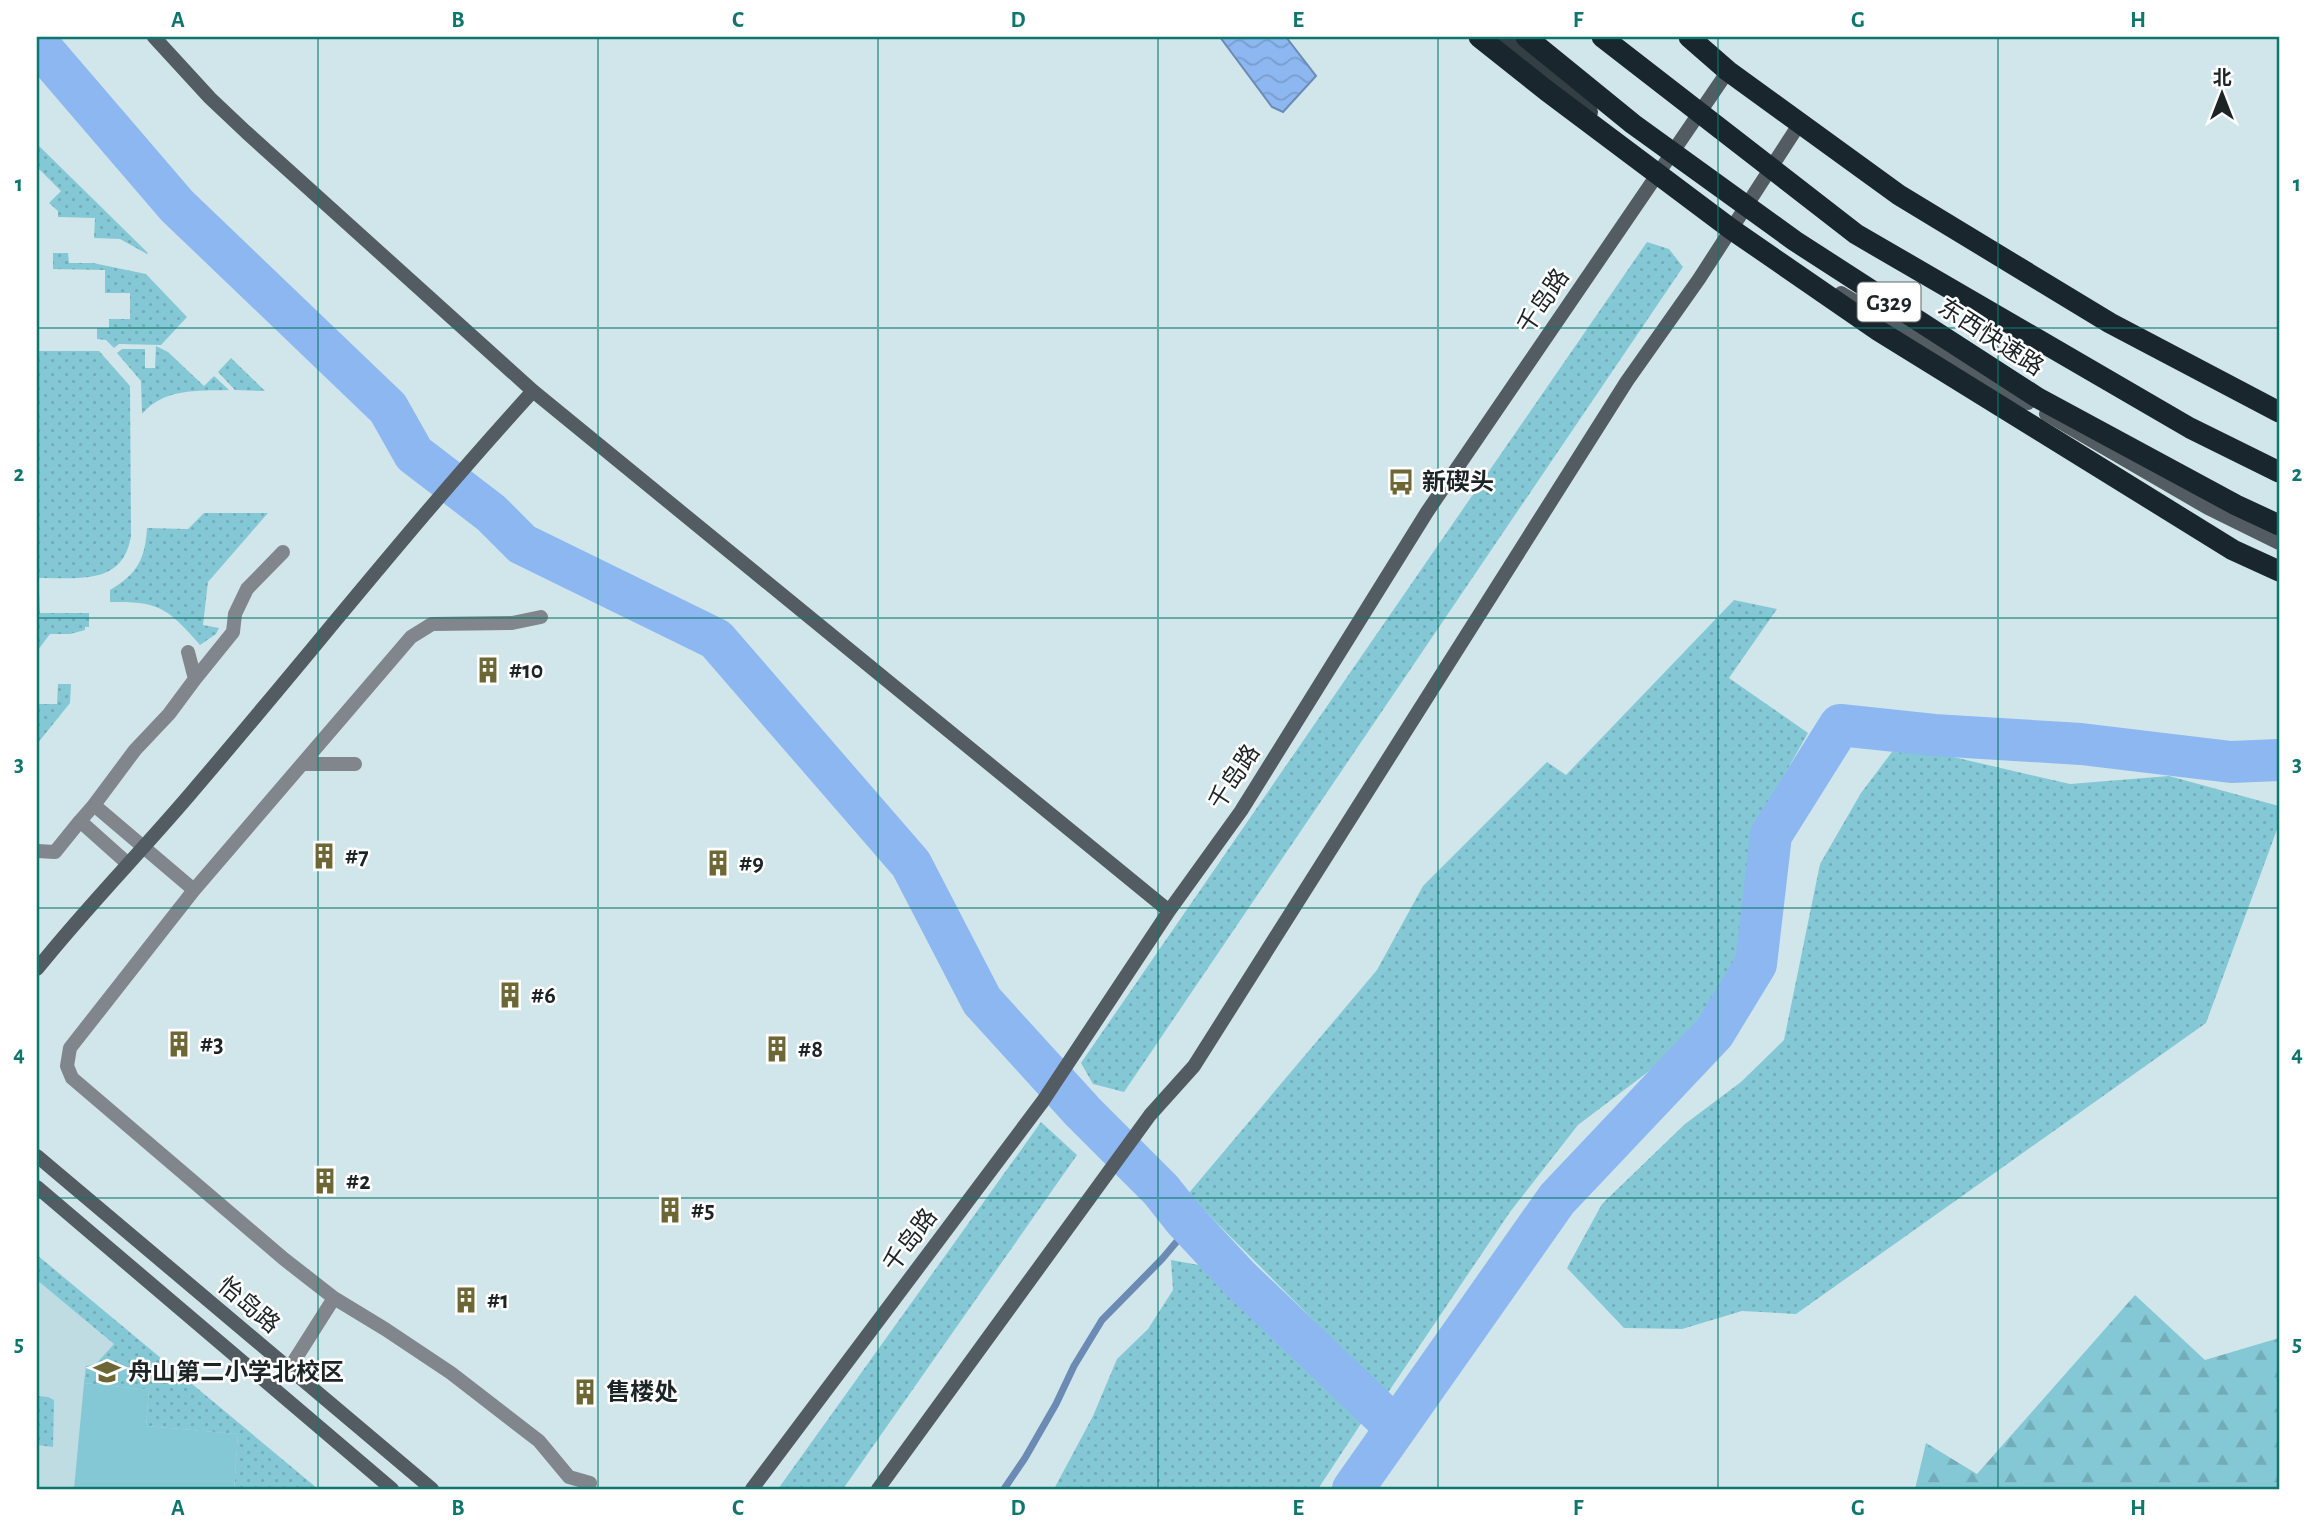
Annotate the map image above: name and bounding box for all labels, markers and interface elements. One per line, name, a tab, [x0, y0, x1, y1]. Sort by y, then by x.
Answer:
text: A	[171, 9, 185, 32]
text: B	[451, 9, 465, 32]
text: C	[732, 9, 744, 32]
text: D	[1010, 9, 1026, 32]
text: E	[1292, 9, 1304, 32]
text: F	[1573, 9, 1584, 32]
text: G	[1851, 9, 1865, 32]
text: H	[2130, 9, 2146, 32]
north arrow	[2186, 60, 2256, 130]
text: 北	[2212, 68, 2232, 88]
text: 1	[15, 173, 23, 196]
text: 1	[2293, 173, 2301, 196]
street label: 千岛路	[1512, 264, 1574, 338]
road number: G329	[1857, 282, 1920, 322]
street label: 东西快速路	[1934, 293, 2048, 381]
text: 2	[14, 463, 25, 486]
text: 2	[2292, 463, 2303, 486]
bus stop icon: 新碶头	[1386, 467, 1416, 497]
place label: 新碶头	[1422, 469, 1494, 495]
building icon: #10	[473, 655, 503, 685]
place label: #10	[509, 659, 543, 683]
street label: 千岛路	[1203, 740, 1265, 814]
text: 3	[14, 753, 24, 776]
text: 3	[2292, 753, 2302, 776]
building icon: #7	[309, 841, 339, 871]
place label: #7	[345, 845, 369, 869]
building icon: #9	[703, 848, 733, 878]
place label: #9	[739, 852, 764, 876]
building icon: #6	[495, 980, 525, 1010]
place label: #6	[531, 984, 556, 1008]
building icon: #3	[164, 1029, 194, 1059]
place label: #3	[200, 1033, 224, 1057]
building icon: #8	[762, 1034, 792, 1064]
place label: #8	[798, 1038, 823, 1062]
text: 4	[13, 1043, 25, 1066]
text: 4	[2291, 1043, 2303, 1066]
building icon: #2	[310, 1166, 340, 1196]
place label: #2	[346, 1170, 370, 1194]
building icon: #5	[655, 1195, 685, 1225]
place label: #5	[691, 1199, 715, 1223]
street label: 千岛路	[878, 1203, 942, 1277]
street label: 怡岛路	[213, 1272, 285, 1338]
building icon: #1	[451, 1285, 481, 1315]
place label: #1	[487, 1289, 509, 1313]
text: 5	[14, 1333, 24, 1356]
text: 5	[2292, 1333, 2302, 1356]
school or university icon: 舟山第二小学北校区	[92, 1357, 122, 1387]
place label: 舟山第二小学北校区	[128, 1359, 344, 1385]
building icon: 售楼处	[570, 1377, 600, 1407]
place label: 售楼处	[606, 1379, 678, 1405]
text: A	[171, 1497, 185, 1520]
text: B	[451, 1497, 465, 1520]
text: C	[732, 1497, 744, 1520]
text: D	[1010, 1497, 1026, 1520]
text: E	[1292, 1497, 1304, 1520]
text: F	[1573, 1497, 1584, 1520]
text: G	[1851, 1497, 1865, 1520]
text: H	[2130, 1497, 2146, 1520]

